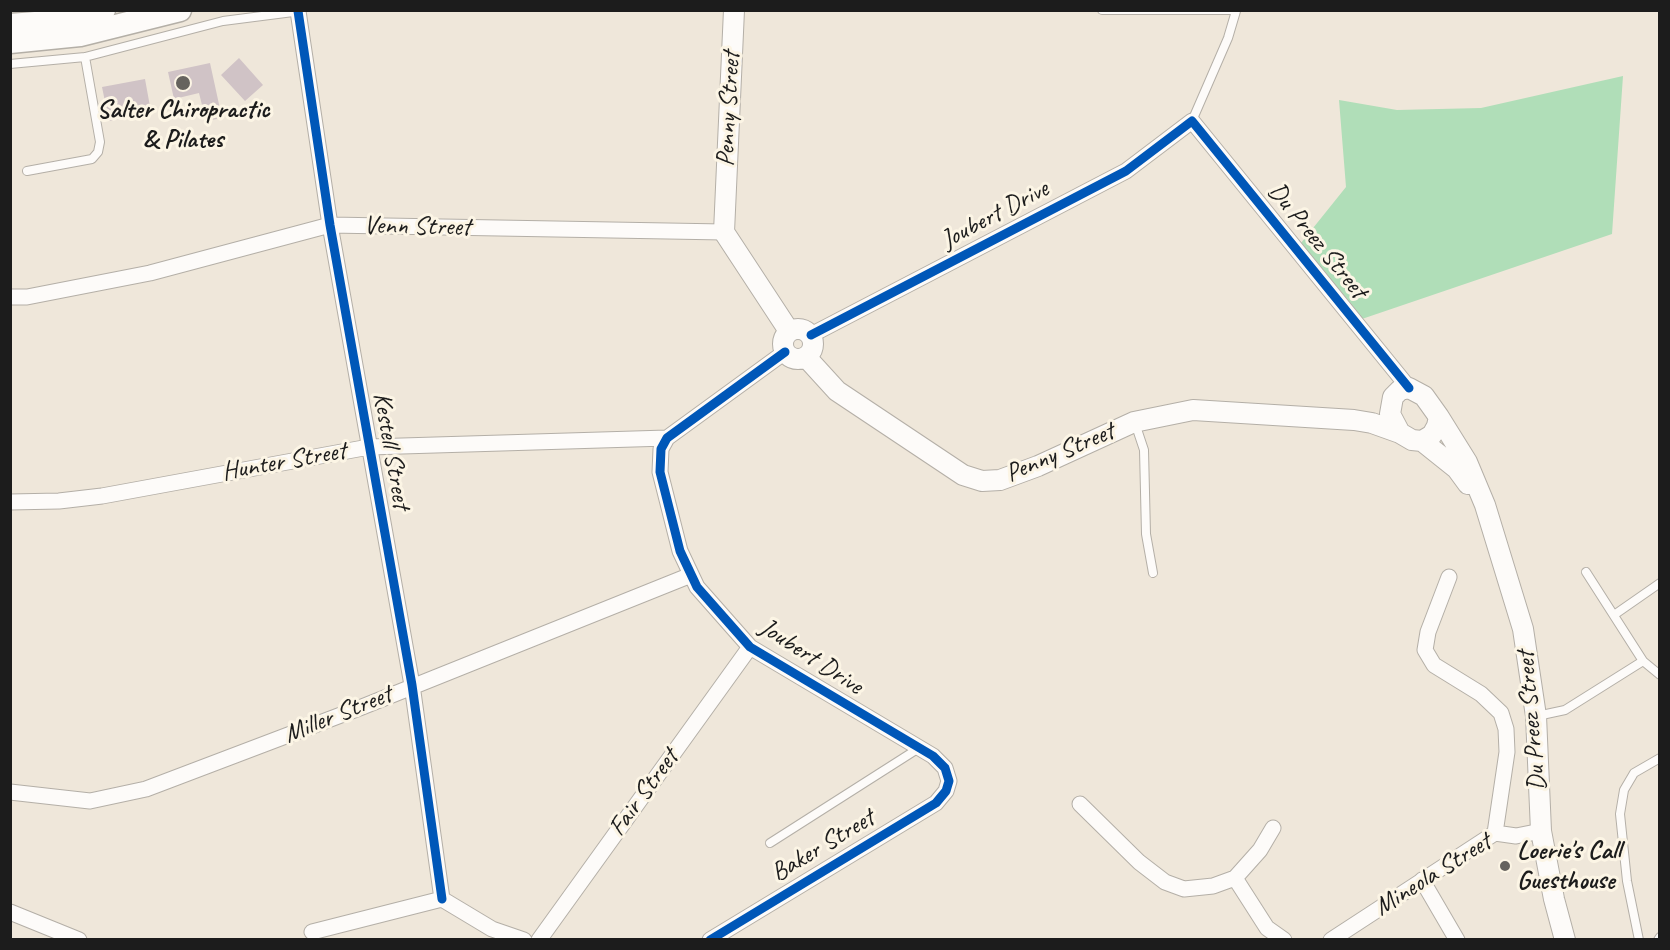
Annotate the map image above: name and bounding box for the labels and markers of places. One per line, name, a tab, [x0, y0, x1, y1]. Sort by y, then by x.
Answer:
marker: Salter Chiropractic & Pilates	[174, 74, 192, 92]
place label: Salter Chiropractic & Pilates	[97, 94, 269, 156]
place label: Loerie's Call Guesthouse	[1517, 835, 1621, 897]
marker: Loerie's Call Guesthouse	[1498, 859, 1512, 873]

